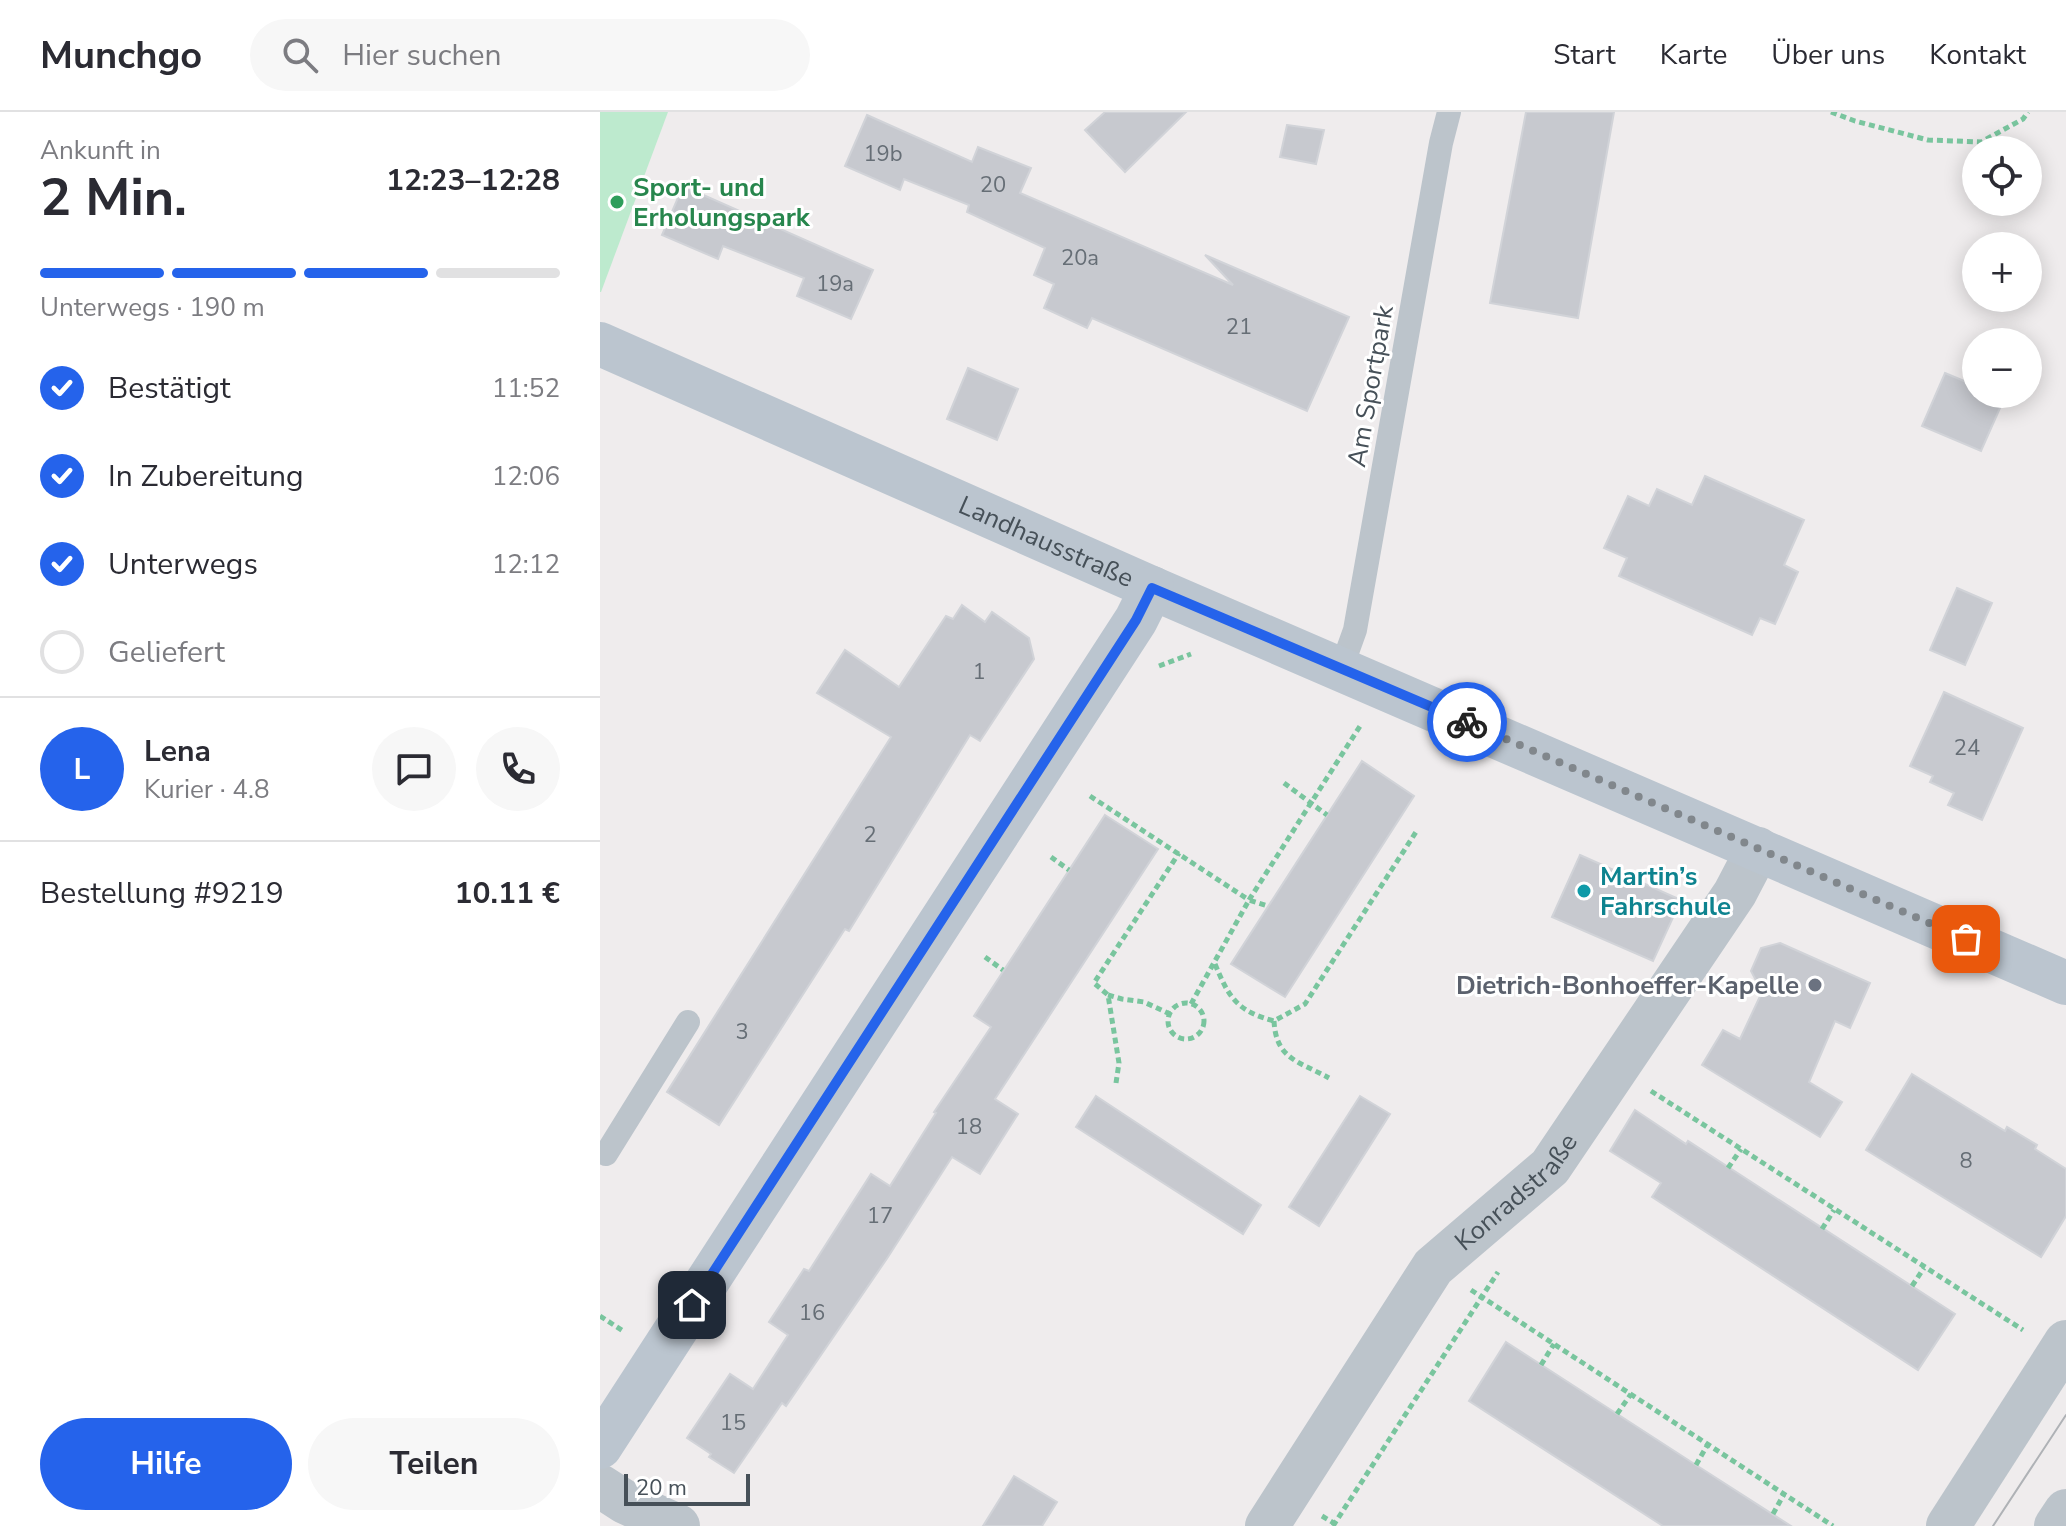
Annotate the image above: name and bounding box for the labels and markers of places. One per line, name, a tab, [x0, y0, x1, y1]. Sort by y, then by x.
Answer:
place label: Sport- und Erholungspark	[633, 170, 811, 235]
marker: Sport- und Erholungspark	[608, 193, 626, 211]
place label: Martin’s Fahrschule	[1600, 859, 1731, 924]
marker: Martin’s Fahrschule	[1575, 882, 1593, 900]
pin	[1932, 905, 2000, 973]
place label: Dietrich-Bonhoeffer-Kapelle	[1456, 968, 1799, 1003]
marker: Dietrich-Bonhoeffer-Kapelle	[1806, 976, 1824, 994]
pin	[658, 1271, 726, 1339]

